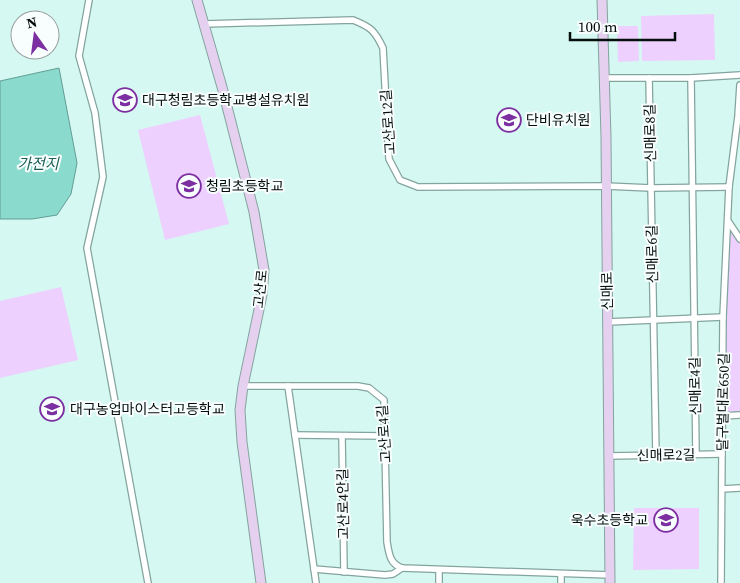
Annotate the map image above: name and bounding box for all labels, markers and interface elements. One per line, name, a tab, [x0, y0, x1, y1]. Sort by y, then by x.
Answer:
north arrow	[10, 10, 60, 60]
scale bar	[570, 10, 675, 42]
text: N	[24, 11, 39, 33]
text: 100 m	[578, 16, 618, 37]
school or university icon: 대구청림초등학교병설유치원	[112, 87, 138, 113]
street label: 고산로12길	[376, 89, 400, 155]
place label: 대구청림초등학교병설유치원	[142, 90, 309, 110]
street label: 신매로8길	[639, 104, 661, 162]
school or university icon: 단비유치원	[496, 107, 522, 133]
place label: 단비유치원	[526, 110, 590, 130]
water label: 가전지	[17, 153, 60, 174]
school or university icon: 청림초등학교	[176, 173, 202, 199]
place label: 청림초등학교	[206, 176, 283, 196]
street label: 신매로6길	[641, 225, 663, 283]
street label: 고산로	[248, 269, 272, 309]
street label: 신매로	[597, 271, 617, 310]
street label: 달구벌대로650길	[712, 353, 734, 451]
street label: 신매로4길	[684, 357, 706, 415]
school or university icon: 대구농업마이스터고등학교	[39, 396, 65, 422]
place label: 대구농업마이스터고등학교	[70, 399, 225, 419]
street label: 고산로4길	[372, 404, 396, 464]
street label: 신매로2길	[637, 444, 695, 466]
street label: 고산로4안길	[332, 468, 354, 540]
school or university icon: 욱수초등학교	[653, 507, 679, 533]
place label: 욱수초등학교	[571, 510, 648, 530]

